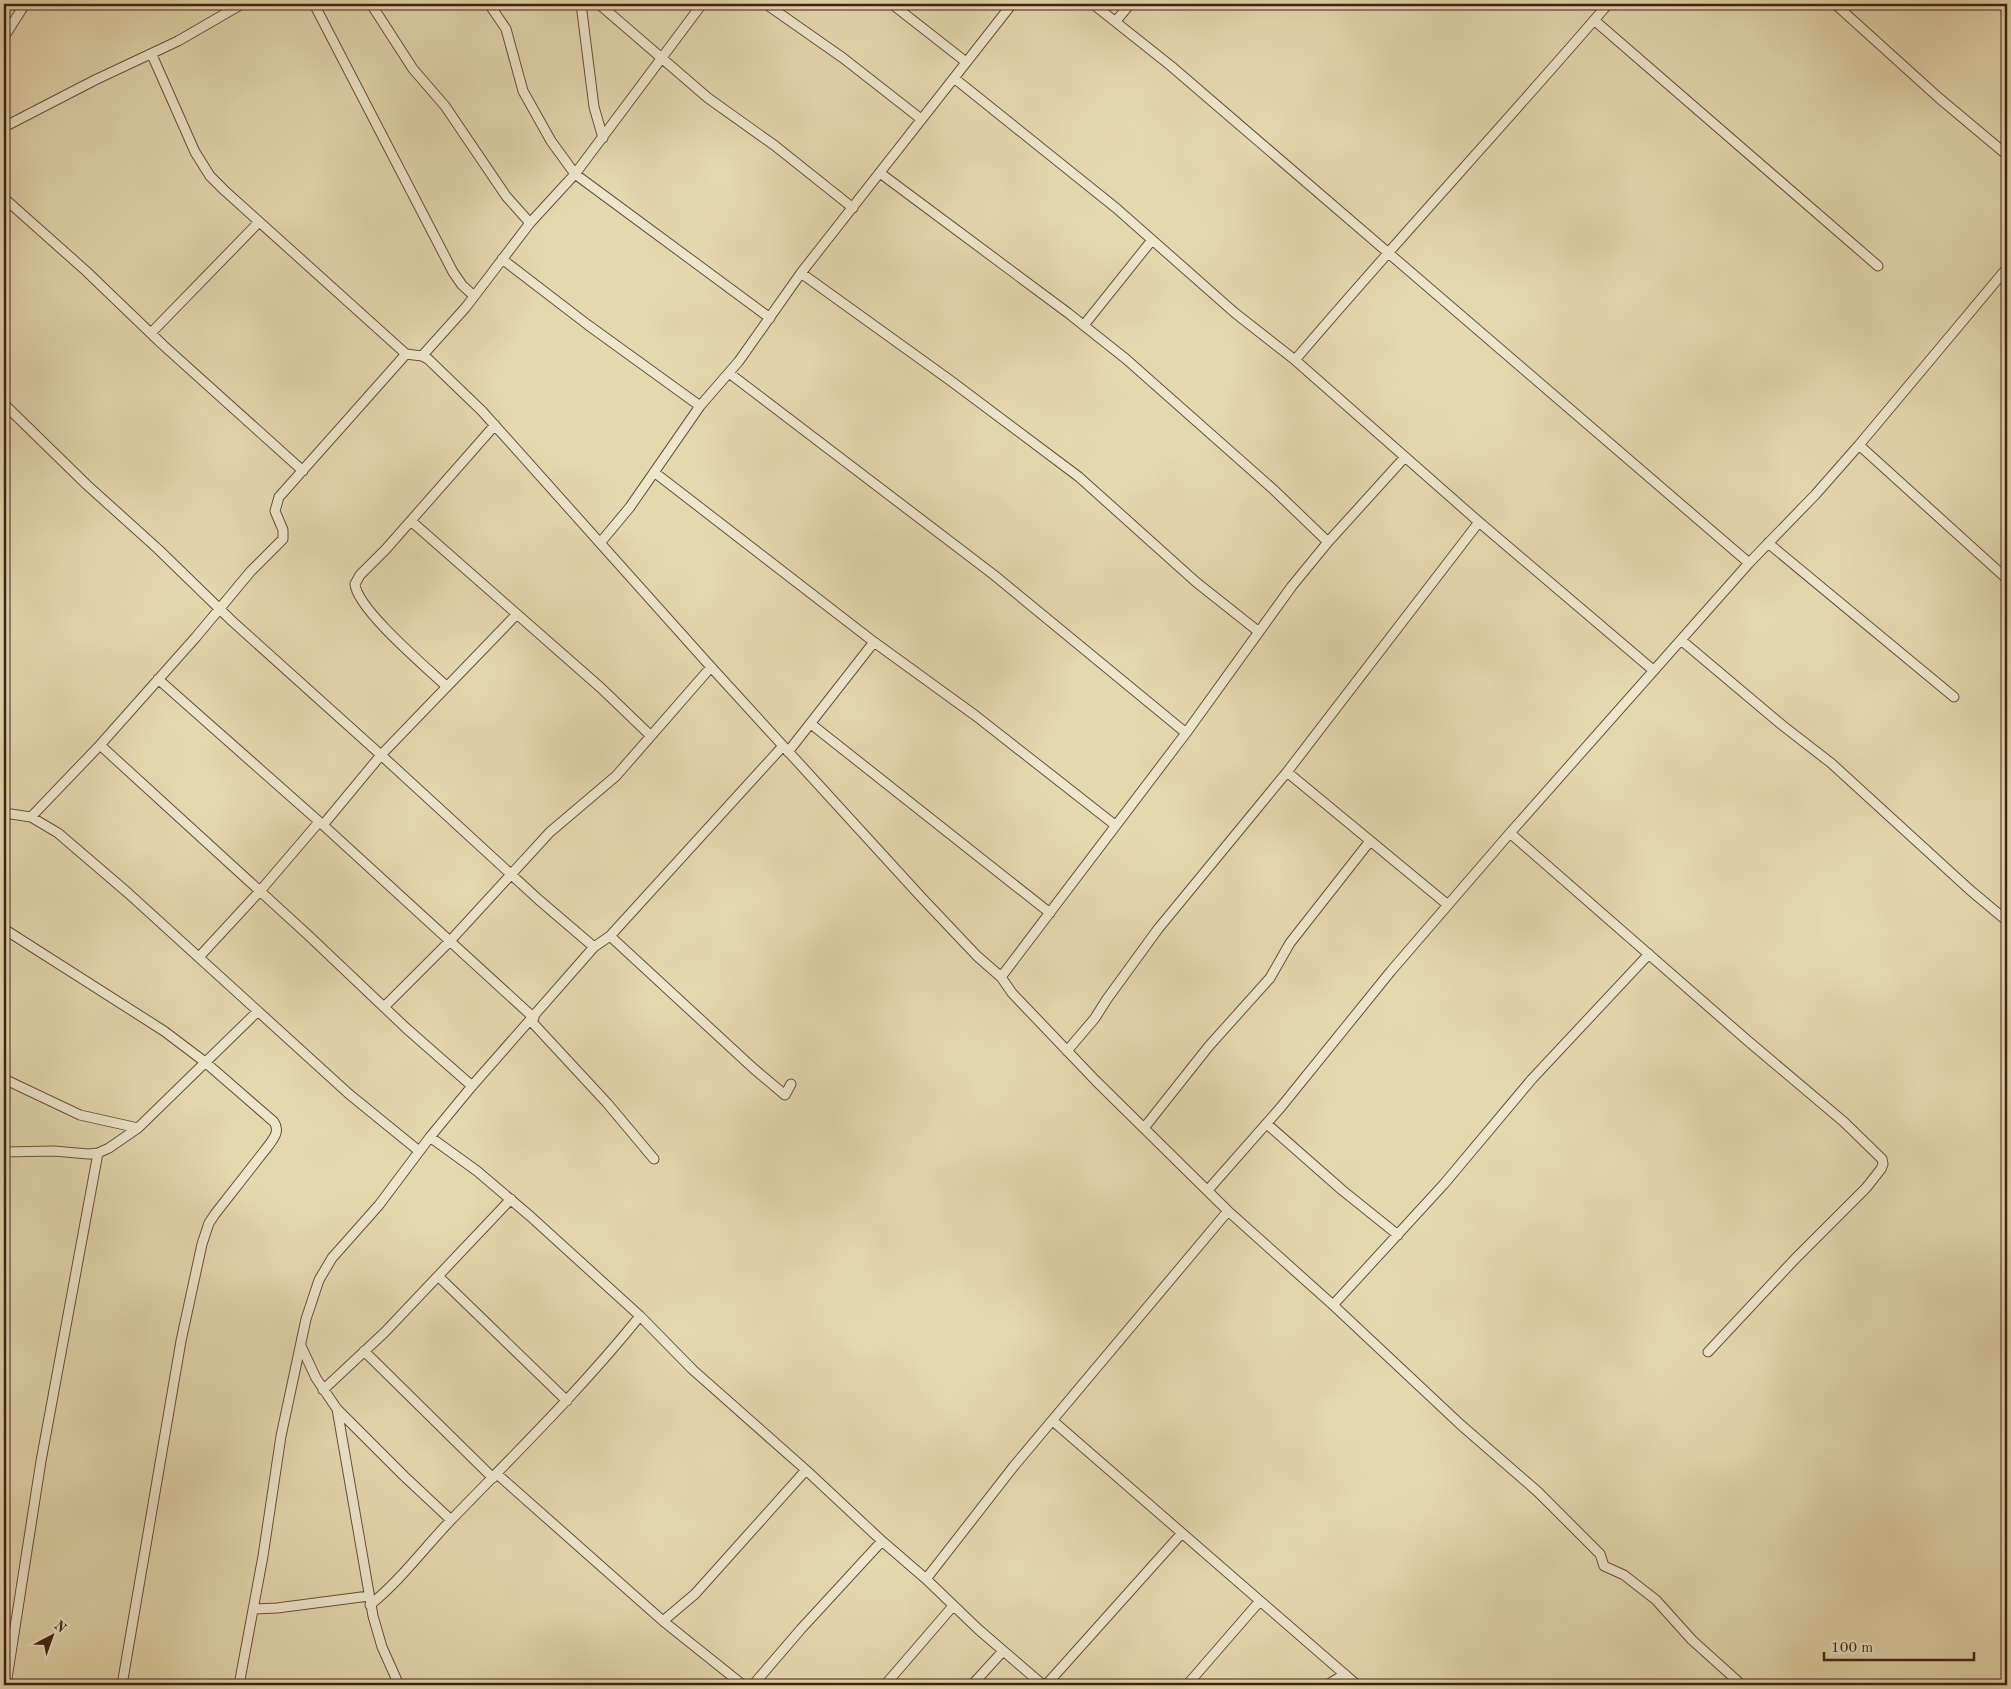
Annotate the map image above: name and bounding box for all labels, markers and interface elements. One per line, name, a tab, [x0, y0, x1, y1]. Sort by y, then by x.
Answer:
north arrow	[28, 1612, 78, 1662]
text: N	[51, 1618, 69, 1636]
scale bar	[1824, 1629, 1974, 1661]
text: 100 m	[1831, 1641, 1873, 1656]

